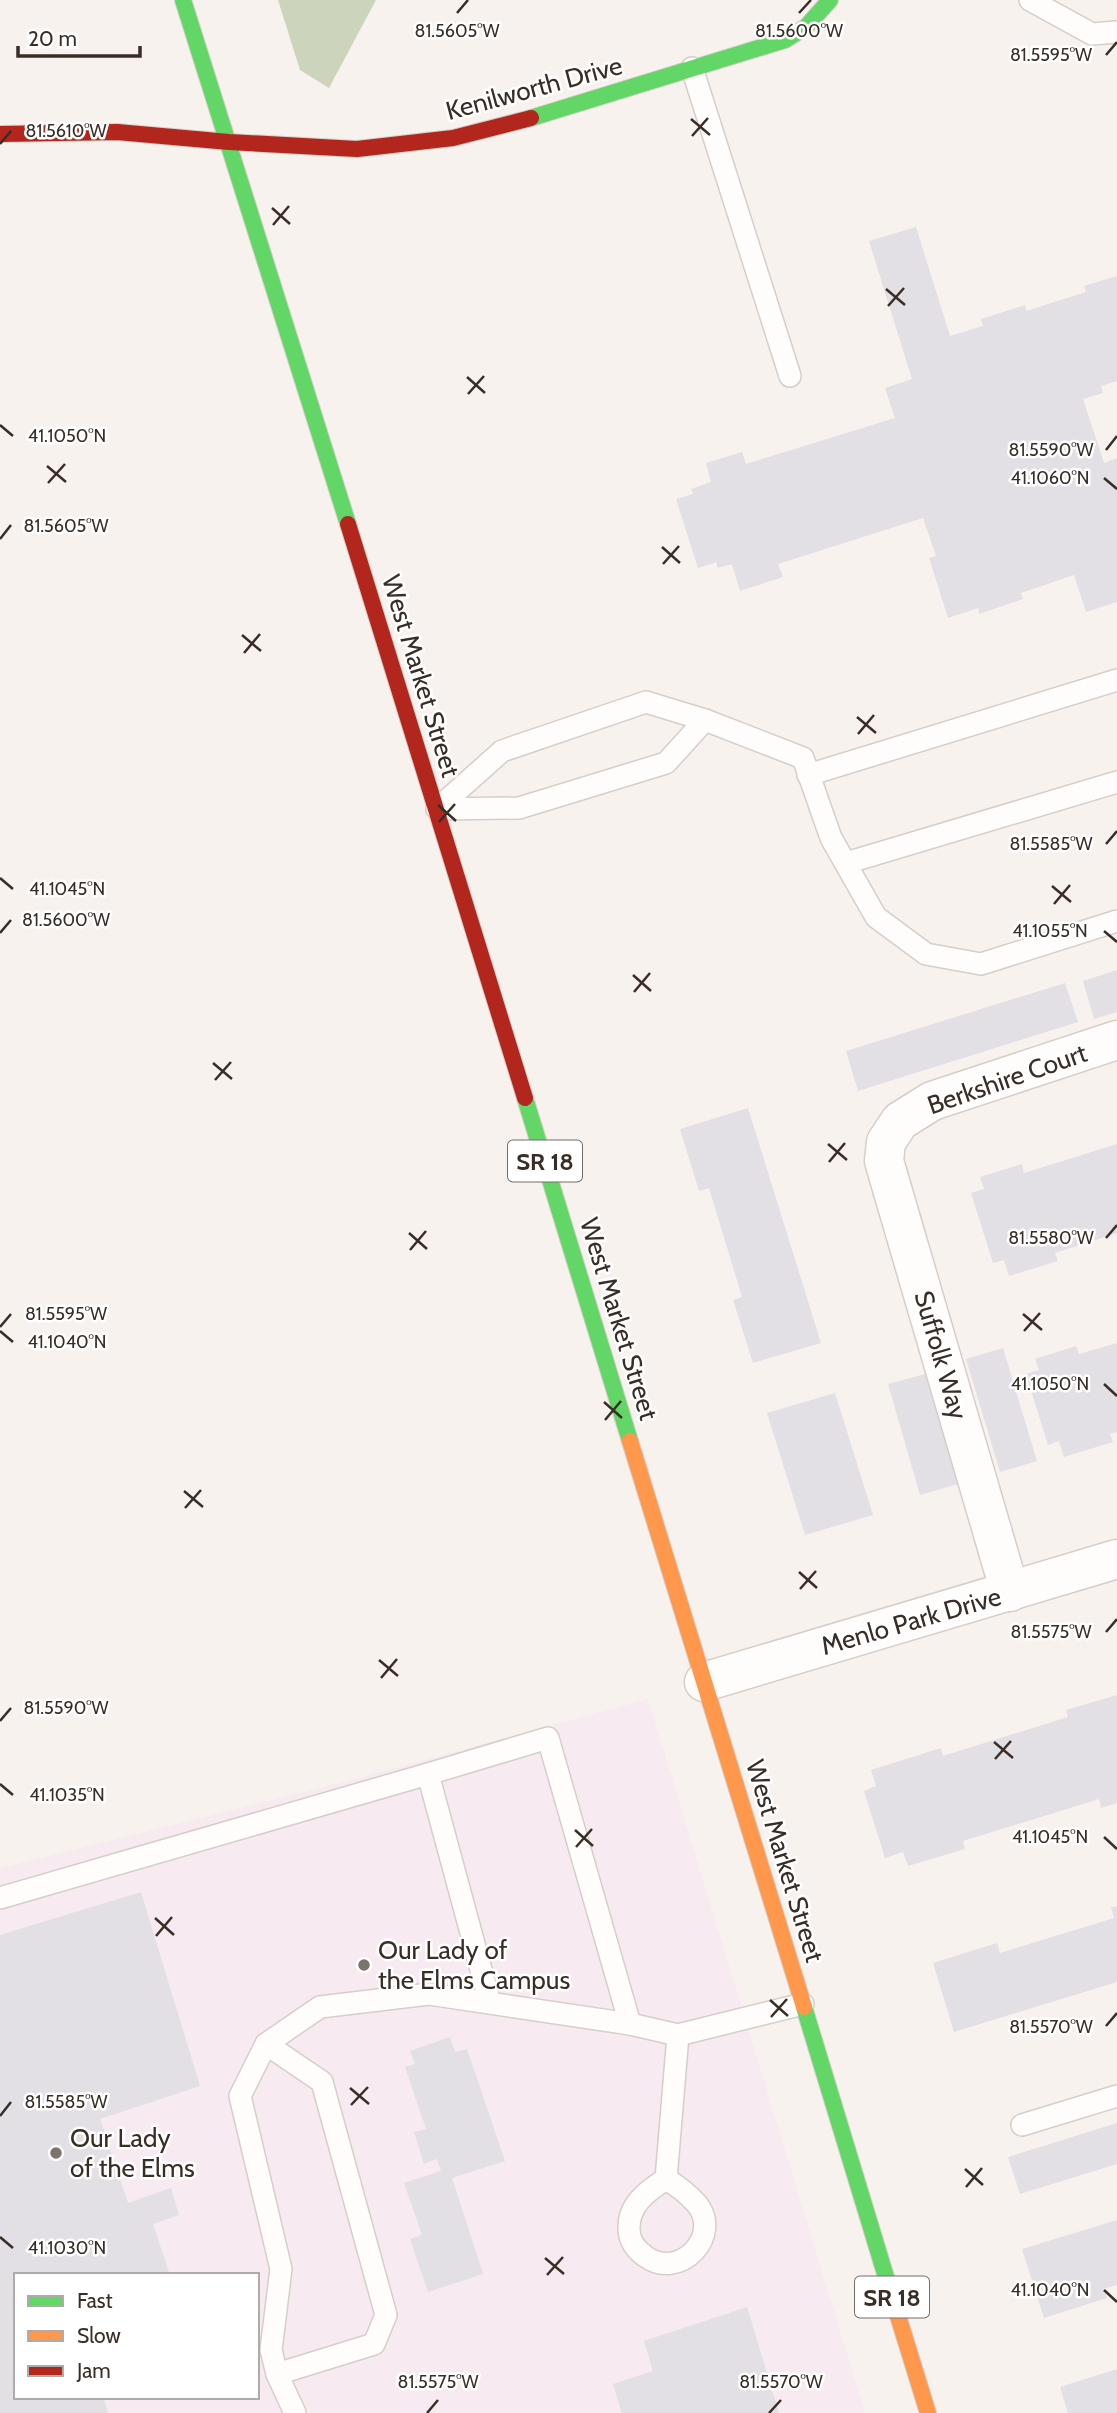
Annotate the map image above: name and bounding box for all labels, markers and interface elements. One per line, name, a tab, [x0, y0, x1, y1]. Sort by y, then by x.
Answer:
scale bar	[18, 14, 140, 58]
text: 81.5605°W	[414, 20, 500, 42]
text: 81.5600°W	[755, 20, 843, 42]
text: 20 m	[28, 26, 77, 51]
text: 81.5595°W	[1010, 44, 1092, 66]
street label: Kenilworth Drive	[442, 49, 626, 127]
text: 81.5610°W	[25, 120, 107, 142]
text: 41.1050°N	[28, 425, 106, 447]
text: 81.5590°W	[1008, 439, 1094, 461]
text: 41.1060°N	[1011, 467, 1089, 489]
text: 81.5605°W	[23, 515, 109, 537]
street label: West Market Street	[375, 571, 467, 781]
text: 81.5585°W	[1010, 833, 1092, 855]
text: 41.1045°N	[29, 878, 105, 900]
text: 81.5600°W	[22, 909, 110, 931]
text: 41.1055°N	[1012, 920, 1088, 942]
street label: Berkshire Court	[923, 1037, 1091, 1121]
road number: SR 18	[508, 1140, 582, 1182]
street label: West Market Street	[573, 1214, 665, 1424]
text: 81.5580°W	[1008, 1227, 1094, 1249]
street label: Suffolk Way	[907, 1287, 975, 1423]
text: 81.5595°W	[25, 1303, 107, 1325]
text: 41.1040°N	[27, 1331, 107, 1353]
text: 41.1050°N	[1011, 1373, 1089, 1395]
street label: Menlo Park Drive	[817, 1580, 1005, 1662]
text: 81.5575°W	[1010, 1621, 1092, 1643]
text: 81.5590°W	[23, 1697, 109, 1719]
street label: West Market Street	[739, 1756, 831, 1966]
text: 41.1035°N	[29, 1784, 105, 1806]
text: 41.1045°N	[1012, 1826, 1088, 1848]
place label: Our Lady of the Elms Campus	[378, 1934, 570, 1996]
marker: Our Lady of the Elms Campus	[356, 1957, 372, 1973]
text: 81.5570°W	[1009, 2016, 1093, 2038]
text: 81.5585°W	[25, 2091, 107, 2113]
place label: Our Lady of the Elms	[70, 2122, 195, 2184]
marker: Our Lady of the Elms	[48, 2145, 64, 2161]
text: 41.1030°N	[28, 2237, 106, 2259]
legend	[14, 2273, 259, 2399]
road number: SR 18	[855, 2276, 929, 2318]
text: 41.1040°N	[1010, 2279, 1090, 2301]
text: Fast	[77, 2288, 113, 2313]
text: Slow	[77, 2323, 121, 2348]
text: Jam	[76, 2358, 111, 2383]
text: 81.5575°W	[397, 2371, 479, 2393]
text: 81.5570°W	[739, 2371, 823, 2393]

